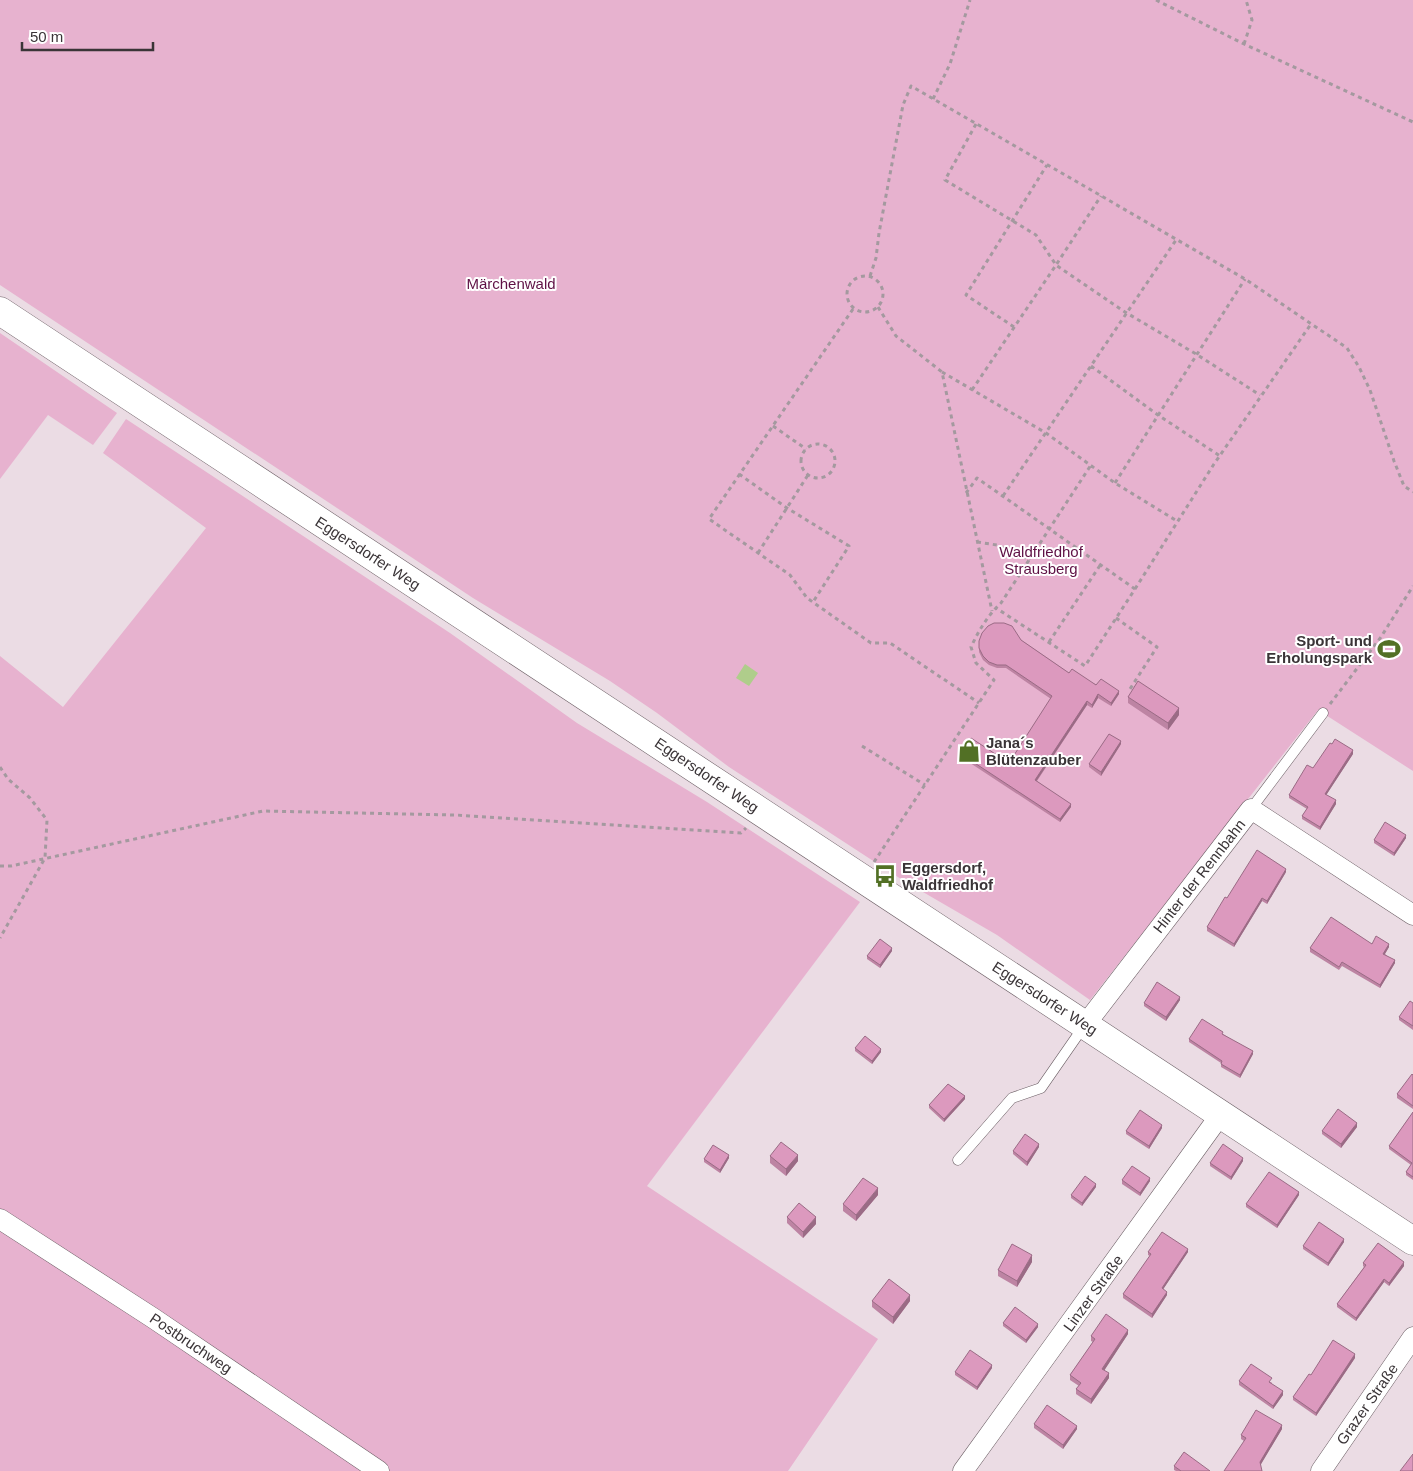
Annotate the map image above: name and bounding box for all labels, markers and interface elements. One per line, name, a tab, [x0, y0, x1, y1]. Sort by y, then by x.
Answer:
scale bar	[22, 20, 154, 52]
text: 50 m	[30, 28, 63, 45]
park label: Märchenwald	[466, 275, 556, 292]
street label: Eggersdorfer Weg	[312, 513, 424, 593]
park label: Waldfriedhof Strausberg	[999, 543, 1084, 577]
place label: Sport- und Erholungspark	[1266, 632, 1373, 666]
sports icon: Sport- und Erholungspark	[1376, 636, 1402, 662]
street label: Eggersdorfer Weg	[652, 734, 762, 816]
place label: Jana´s Blütenzauber	[986, 734, 1081, 768]
shop icon: Jana´s Blütenzauber	[956, 738, 982, 764]
street label: Hinter der Rennbahn	[1149, 816, 1249, 936]
place label: Eggersdorf, Waldfriedhof	[902, 859, 994, 893]
bus stop icon: Eggersdorf, Waldfriedhof	[872, 863, 898, 889]
street label: Eggersdorfer Weg	[989, 958, 1101, 1038]
street label: Linzer Straße	[1060, 1252, 1126, 1334]
street label: Postbruchweg	[147, 1309, 235, 1377]
street label: Grazer Straße	[1333, 1360, 1401, 1448]

